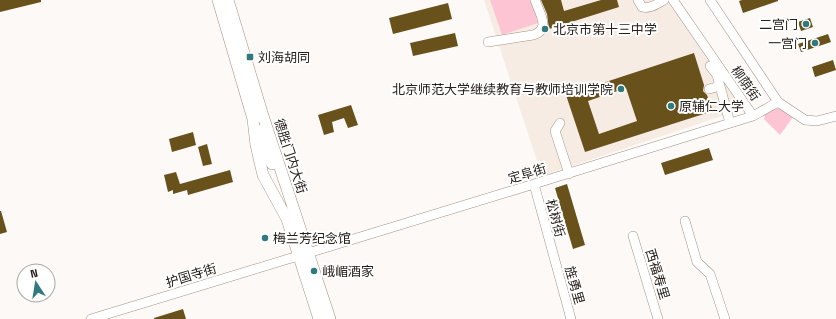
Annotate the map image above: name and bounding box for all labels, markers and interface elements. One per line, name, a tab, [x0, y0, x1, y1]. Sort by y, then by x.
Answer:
place label: 二宫门	[759, 16, 798, 33]
marker: 二宫门	[801, 19, 811, 29]
place label: 北京市第十三中学	[553, 21, 657, 38]
marker: 北京市第十三中学	[540, 24, 550, 34]
place label: 一宫门	[768, 35, 807, 52]
marker: 一宫门	[810, 38, 820, 48]
place label: 刘海胡同	[258, 49, 310, 66]
marker: 刘海胡同	[245, 52, 255, 62]
street label: 柳荫街	[727, 62, 764, 104]
place label: 北京师范大学继续教育与教师培训学院	[392, 81, 613, 98]
marker: 北京师范大学继续教育与教师培训学院	[616, 84, 626, 94]
place label: 原辅仁大学	[679, 98, 744, 115]
marker: 原辅仁大学	[666, 101, 676, 111]
street label: 德胜门内大街	[270, 116, 311, 196]
street label: 定阜街	[506, 160, 548, 187]
street label: 松树街	[542, 197, 569, 239]
place label: 梅兰芳纪念馆	[273, 230, 351, 247]
marker: 梅兰芳纪念馆	[260, 233, 270, 243]
street label: 西福寿里	[642, 247, 673, 302]
street label: 护国寺街	[164, 260, 219, 291]
north arrow	[16, 263, 56, 303]
place label: 峨嵋酒家	[322, 263, 374, 280]
street label: 旌勇里	[561, 264, 588, 306]
text: N	[29, 266, 39, 281]
marker: 峨嵋酒家	[309, 266, 319, 276]

